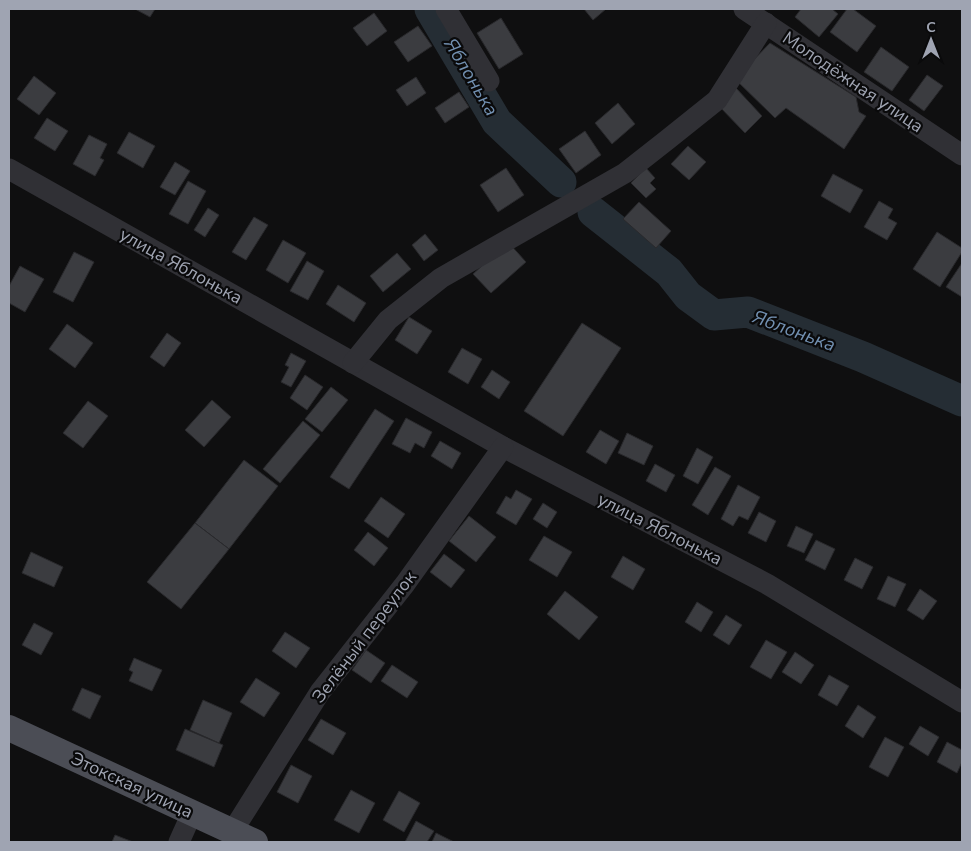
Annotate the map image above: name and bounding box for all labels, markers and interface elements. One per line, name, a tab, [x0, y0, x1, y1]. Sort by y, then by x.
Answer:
north arrow	[906, 15, 956, 65]
text: С	[926, 18, 936, 37]
street label: Молодёжная улица	[778, 26, 928, 138]
water label: Яблонька	[438, 33, 504, 121]
street label: улица Яблонька	[115, 222, 247, 310]
water label: Яблонька	[749, 304, 839, 358]
street label: улица Яблонька	[594, 487, 726, 571]
street label: Зелёный переулок	[306, 566, 422, 708]
street label: Этокская улица	[67, 746, 197, 824]

